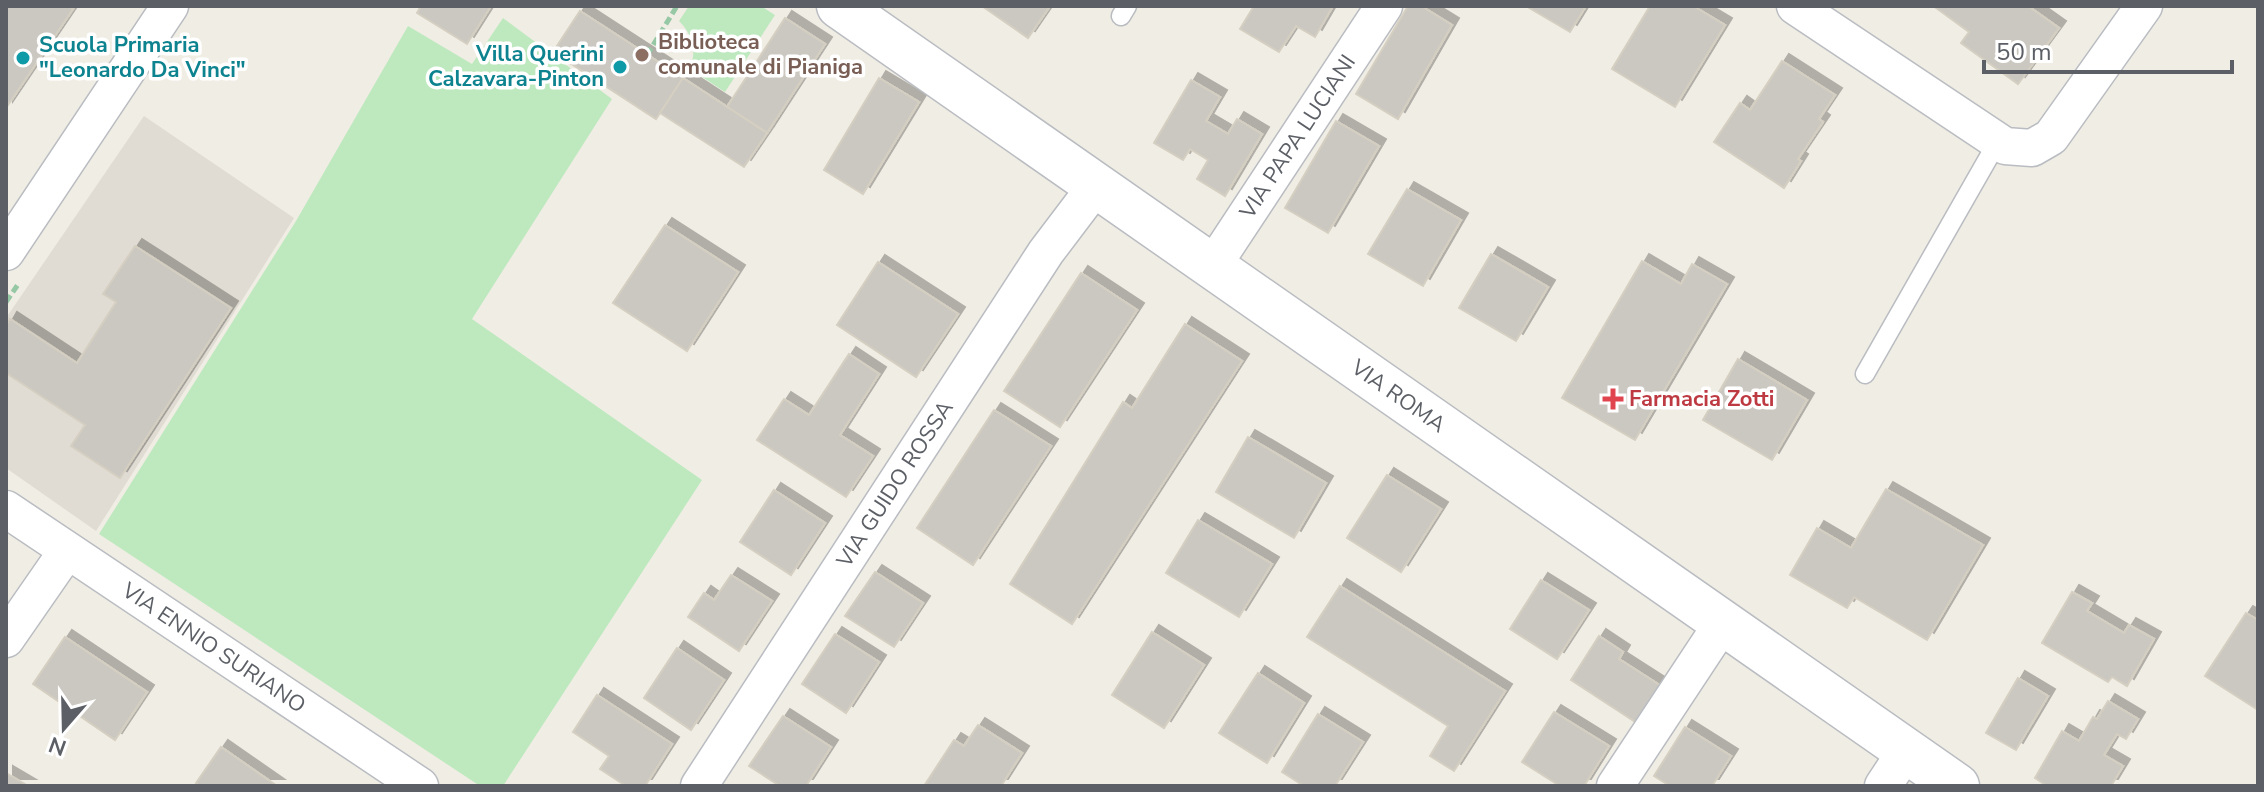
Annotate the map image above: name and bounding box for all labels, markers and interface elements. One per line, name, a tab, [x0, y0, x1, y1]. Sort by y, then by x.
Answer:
scale bar	[1984, 24, 2232, 74]
place label: Biblioteca comunale di Pianiga	[658, 27, 863, 82]
place label: Scuola Primaria "Leonardo Da Vinci"	[39, 30, 246, 85]
text: 50 m	[1996, 36, 2052, 68]
place label: Villa Querini Calzavara-Pinton	[428, 39, 604, 94]
marker: Biblioteca comunale di Pianiga	[633, 46, 651, 64]
marker: Scuola Primaria "Leonardo Da Vinci"	[14, 49, 32, 67]
street label: VIA PAPA LUCIANI	[1232, 49, 1363, 225]
marker: Villa Querini Calzavara-Pinton	[611, 58, 629, 76]
street label: VIA ROMA	[1344, 352, 1452, 440]
place label: Farmacia Zotti	[1629, 384, 1774, 414]
marker: Farmacia Zotti	[1604, 390, 1622, 408]
street label: VIA GUIDO ROSSA	[829, 395, 960, 574]
street label: VIA ENNIO SURIANO	[115, 575, 312, 720]
north arrow	[24, 688, 104, 768]
text: N	[45, 729, 70, 763]

